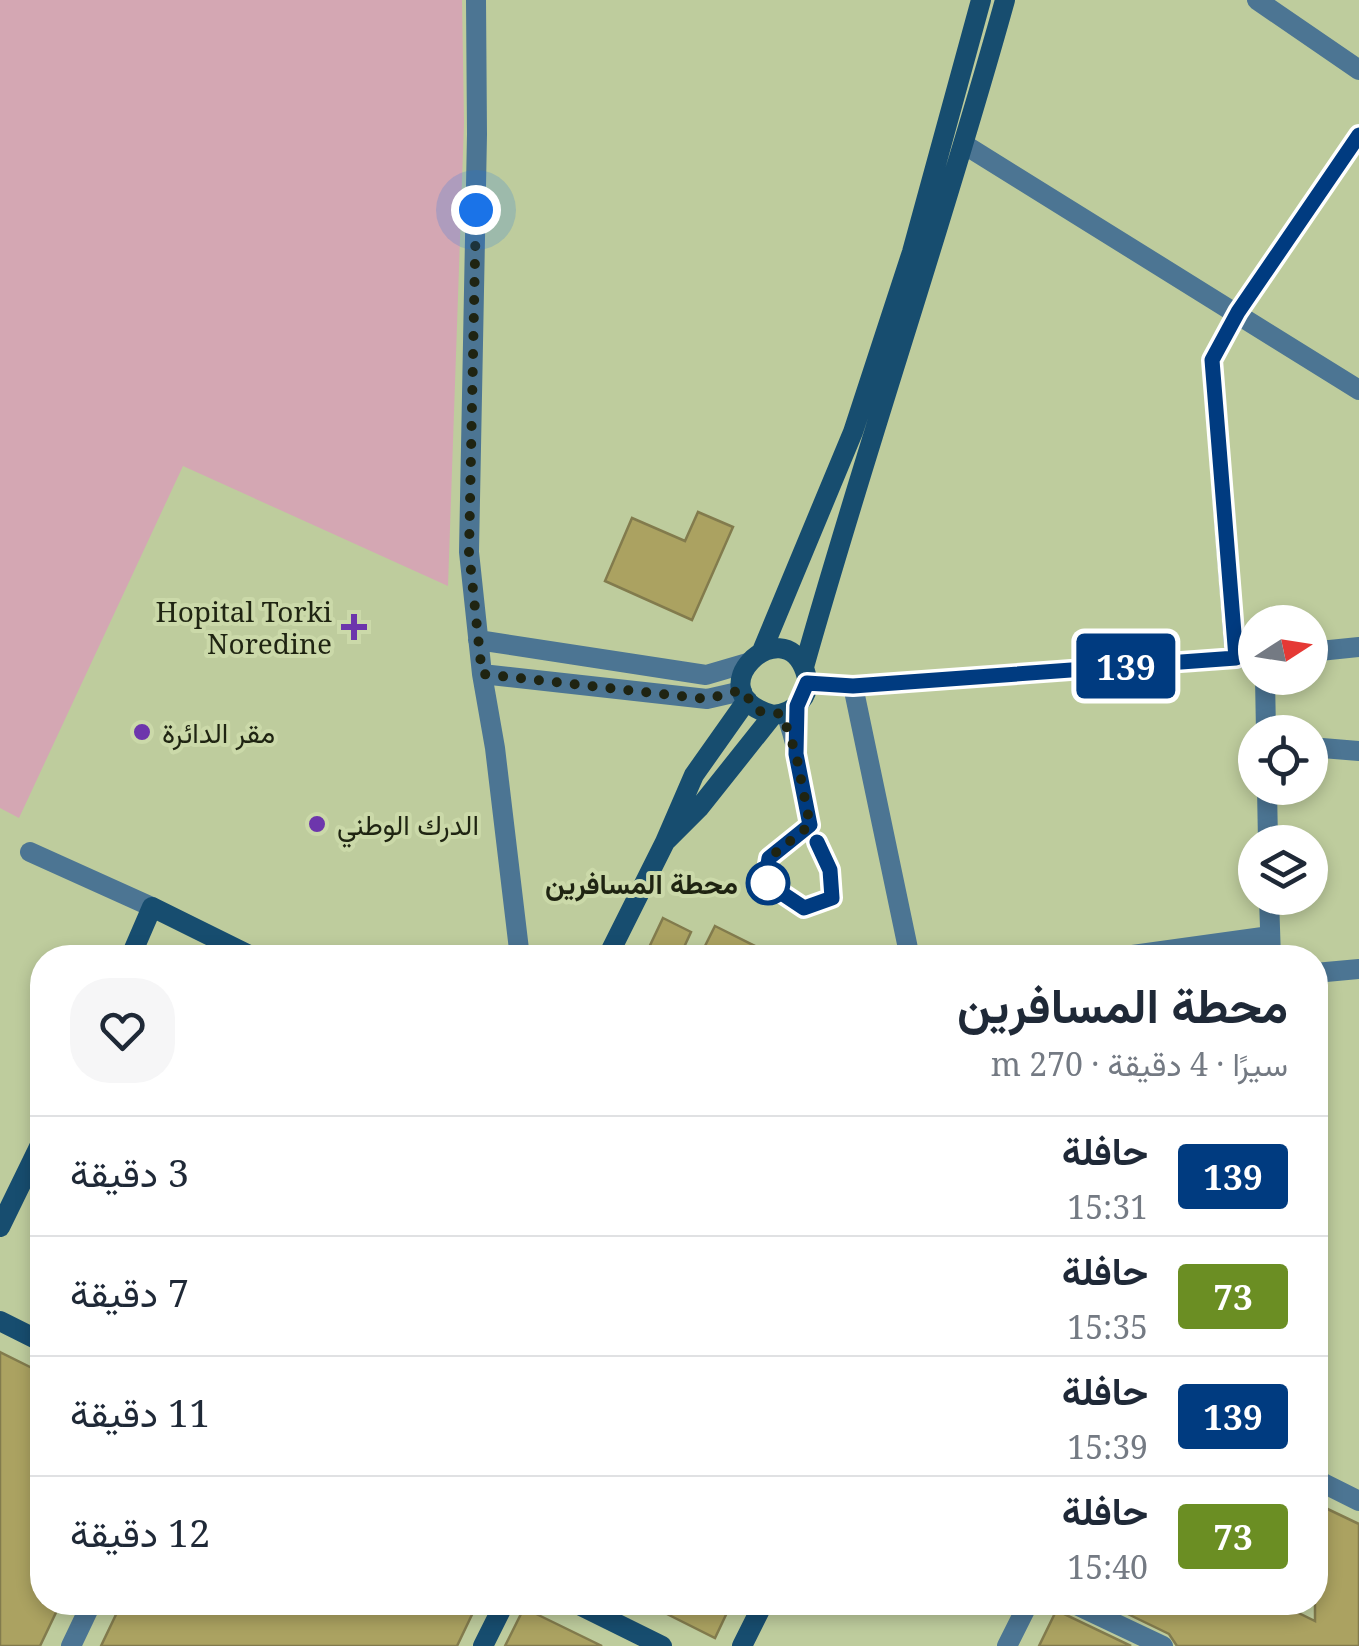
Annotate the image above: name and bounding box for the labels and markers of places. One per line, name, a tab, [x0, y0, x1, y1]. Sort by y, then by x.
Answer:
place label: Hopital Torki Noredine	[155, 592, 332, 662]
marker: Hopital Torki Noredine	[341, 614, 367, 640]
place label: مقر الدائرة	[162, 713, 275, 751]
marker: مقر الدائرة	[131, 721, 153, 743]
place label: الدرك الوطني	[337, 805, 479, 848]
marker: الدرك الوطني	[306, 813, 328, 835]
marker: محطة المسافرين	[747, 862, 789, 904]
place label: محطة المسافرين	[545, 864, 738, 902]

